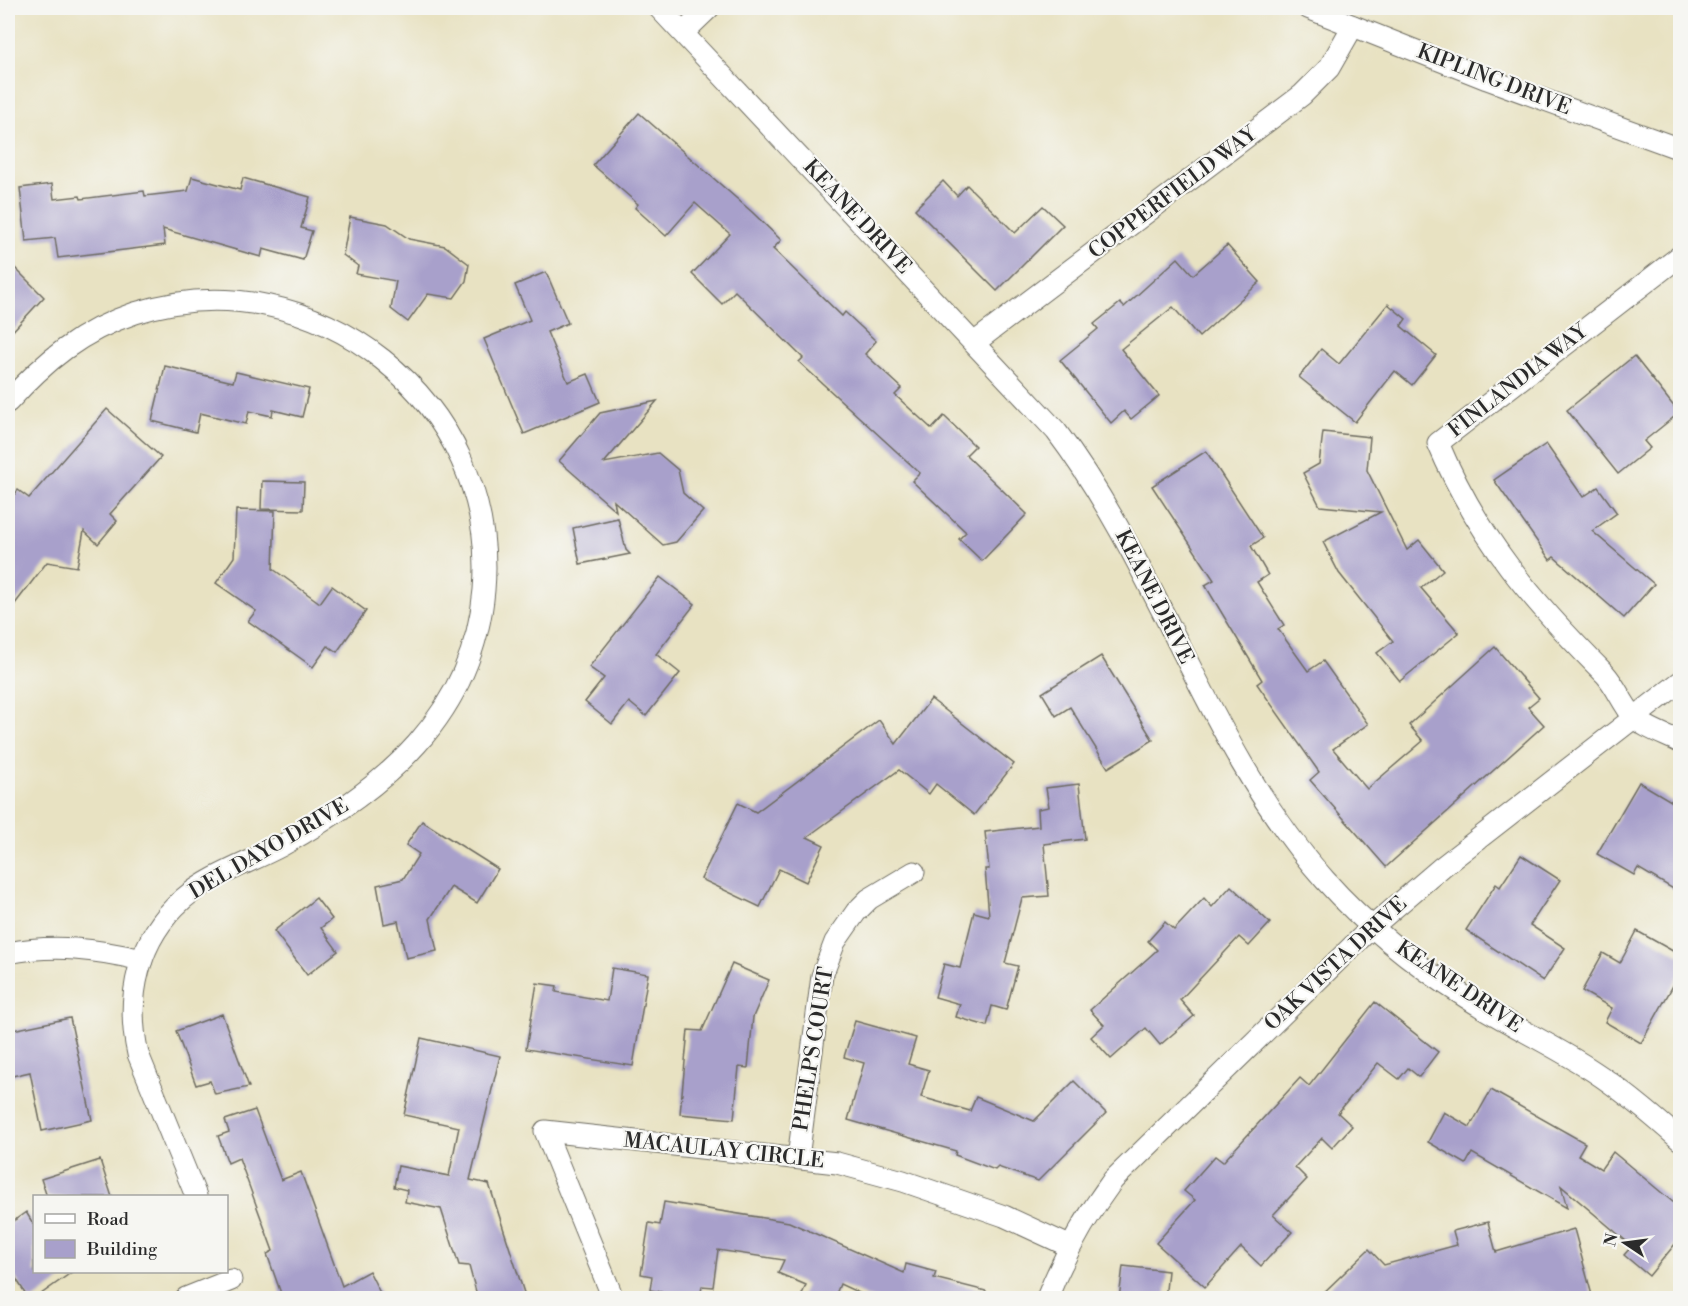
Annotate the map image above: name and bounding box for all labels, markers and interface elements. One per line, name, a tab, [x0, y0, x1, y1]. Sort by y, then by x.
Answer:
street label: KIPLING DRIVE	[1413, 39, 1575, 121]
street label: COPPERFIELD WAY	[1084, 120, 1263, 265]
street label: KEANE DRIVE	[797, 154, 917, 280]
street label: FINLANDIA WAY	[1443, 318, 1594, 444]
street label: KEANE DRIVE	[1109, 526, 1199, 668]
street label: DEL DAYO DRIVE	[185, 793, 353, 905]
street label: OAK VISTA DRIVE	[1259, 891, 1413, 1037]
street label: KEANE DRIVE	[1391, 935, 1527, 1039]
street label: PHELPS COURT	[788, 965, 840, 1133]
street label: MACAULAY CIRCLE	[622, 1128, 826, 1174]
legend	[33, 1195, 228, 1273]
text: Road	[87, 1208, 130, 1231]
north arrow	[1595, 1213, 1655, 1273]
text: N	[1600, 1231, 1623, 1248]
text: Building	[86, 1238, 158, 1261]

